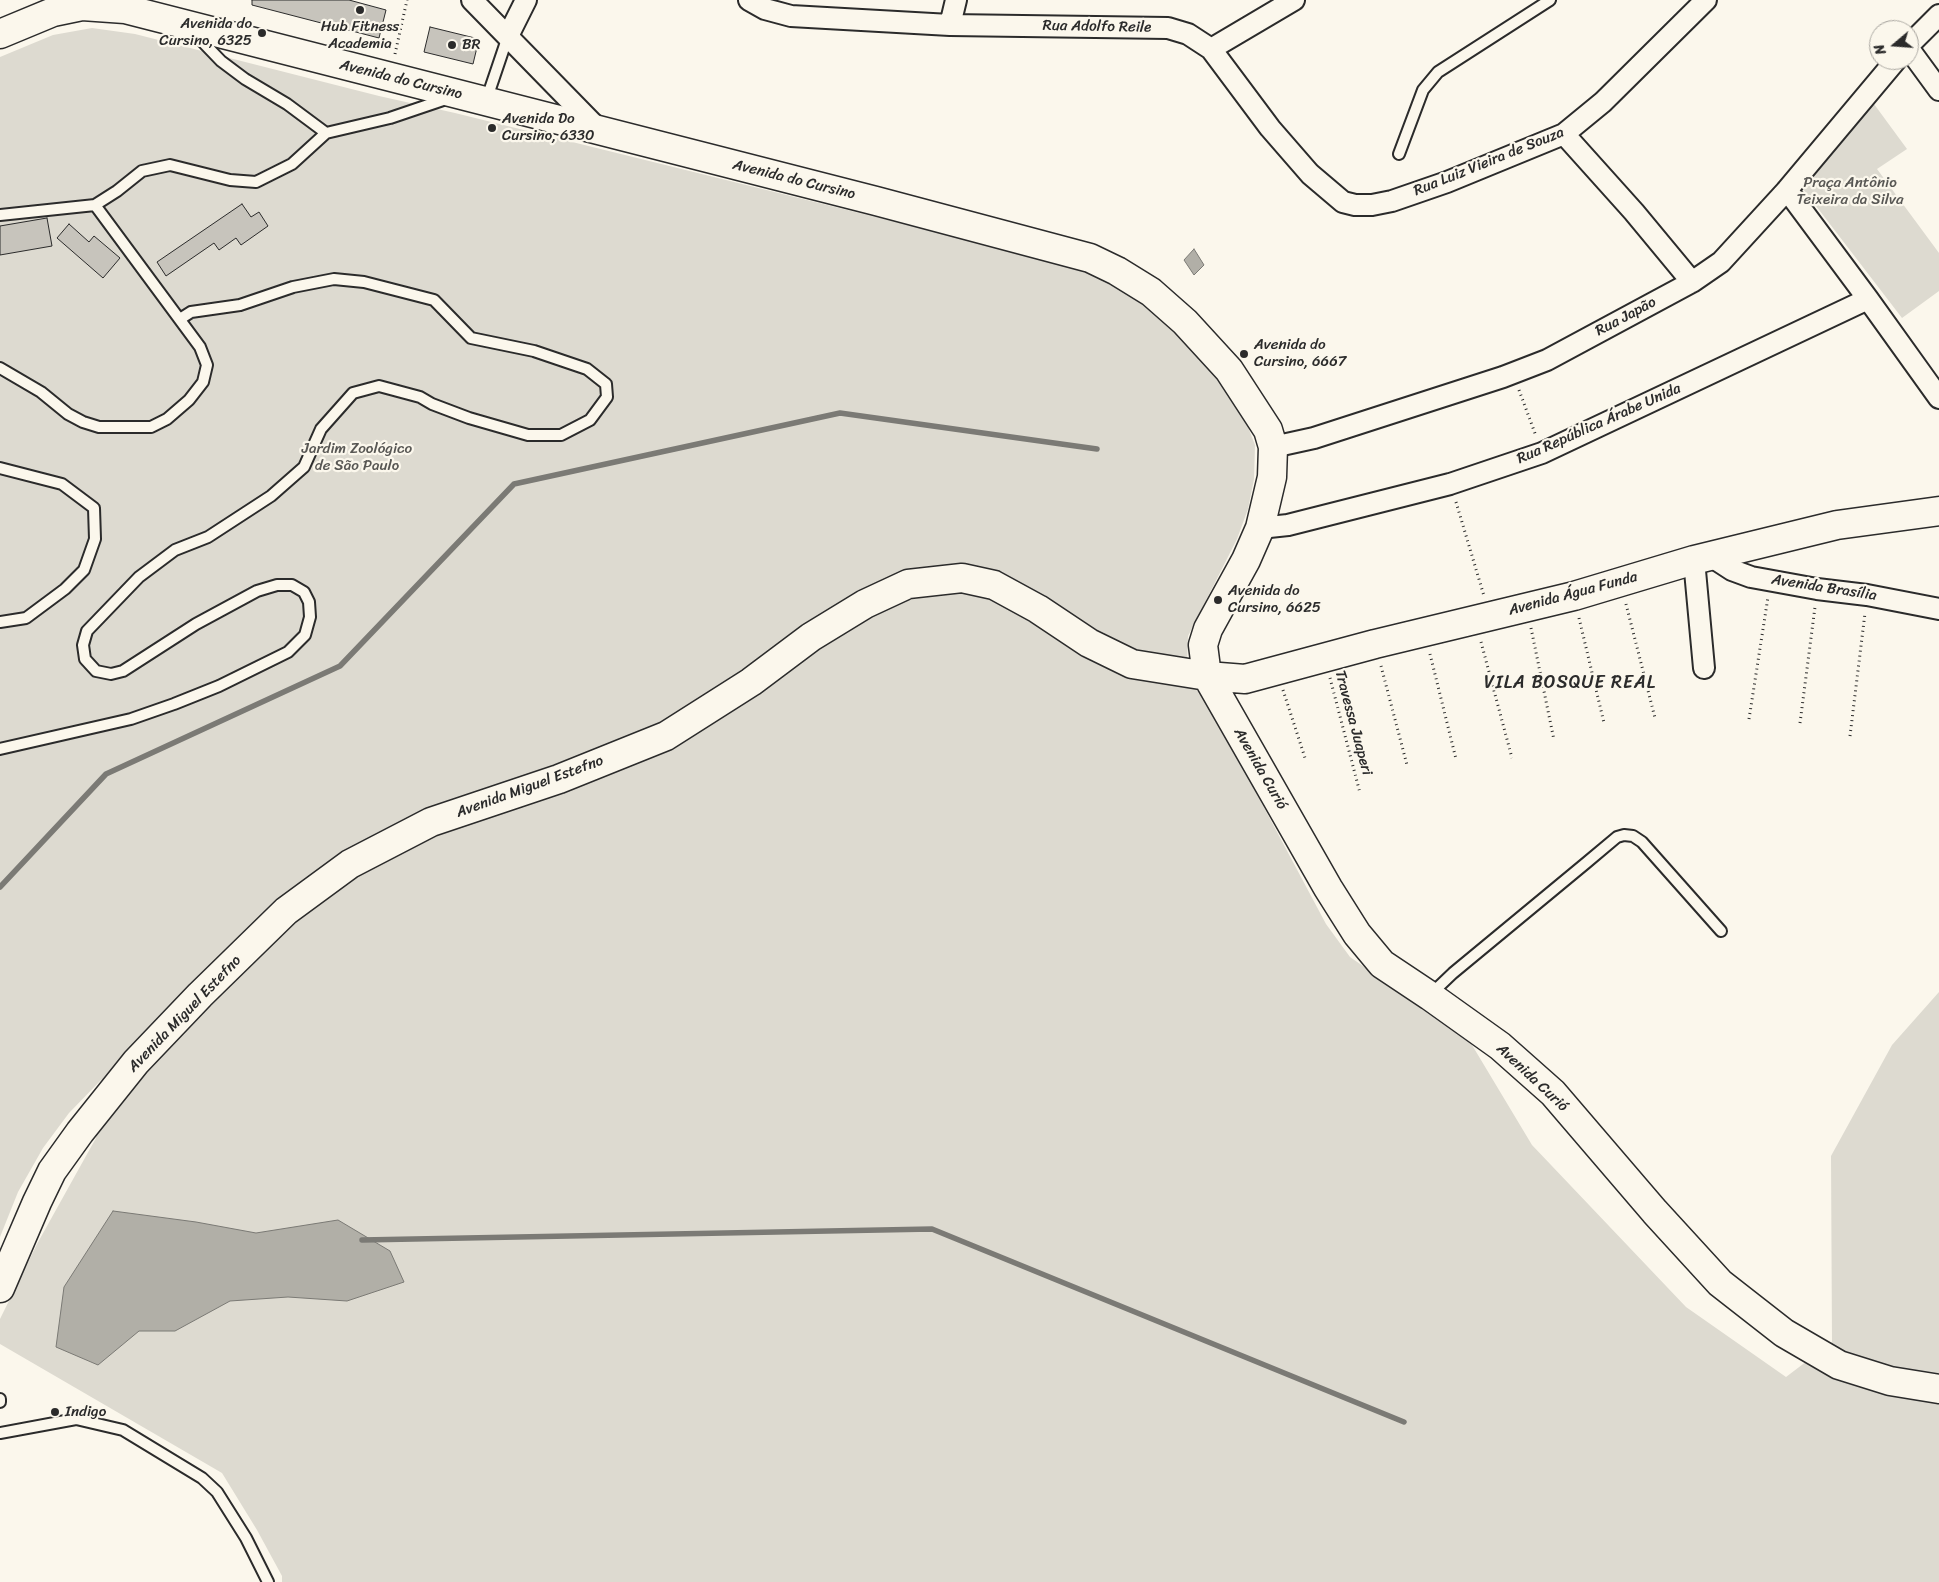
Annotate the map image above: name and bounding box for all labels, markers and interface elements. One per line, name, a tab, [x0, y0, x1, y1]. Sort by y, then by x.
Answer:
marker: Hub Fitness Academia	[354, 4, 366, 16]
place label: Avenida do Cursino, 6325	[159, 15, 252, 50]
street label: Rua Adolfo Reile	[1042, 17, 1152, 37]
place label: Hub Fitness Academia	[321, 18, 399, 53]
north arrow	[1869, 20, 1919, 70]
marker: Avenida do Cursino, 6325	[256, 27, 268, 39]
place label: BR	[462, 36, 481, 54]
marker: BR	[446, 39, 458, 51]
text: N	[1867, 41, 1894, 58]
street label: Avenida do Cursino	[338, 56, 464, 104]
place label: Avenida Do Cursino, 6330	[502, 110, 595, 145]
marker: Avenida Do Cursino, 6330	[486, 122, 498, 134]
street label: Rua Luiz Vieira de Souza	[1411, 124, 1567, 200]
street label: Avenida do Cursino	[731, 156, 857, 204]
park label: Praça Antônio Teixeira da Silva	[1796, 174, 1904, 209]
street label: Rua Japão	[1593, 294, 1659, 340]
place label: Avenida do Cursino, 6667	[1254, 336, 1346, 371]
marker: Avenida do Cursino, 6667	[1238, 348, 1250, 360]
street label: Rua República Árabe Unida	[1514, 380, 1684, 468]
park label: Jardim Zoológico de São Paulo	[302, 440, 412, 475]
street label: Avenida Água Funda	[1507, 568, 1639, 620]
street label: Avenida Brasília	[1770, 571, 1878, 605]
place label: Avenida do Cursino, 6625	[1228, 582, 1321, 617]
marker: Avenida do Cursino, 6625	[1212, 594, 1224, 606]
street label: Travessa Juaperi	[1330, 669, 1376, 777]
district label: VILA BOSQUE REAL	[1482, 672, 1658, 694]
street label: Avenida Curió	[1229, 725, 1291, 813]
street label: Avenida Miguel Estefno	[454, 752, 606, 822]
street label: Avenida Miguel Estefno	[125, 952, 245, 1076]
street label: Avenida Curió	[1492, 1040, 1572, 1116]
place label: Indigo	[65, 1403, 106, 1421]
marker: Indigo	[49, 1406, 61, 1418]

